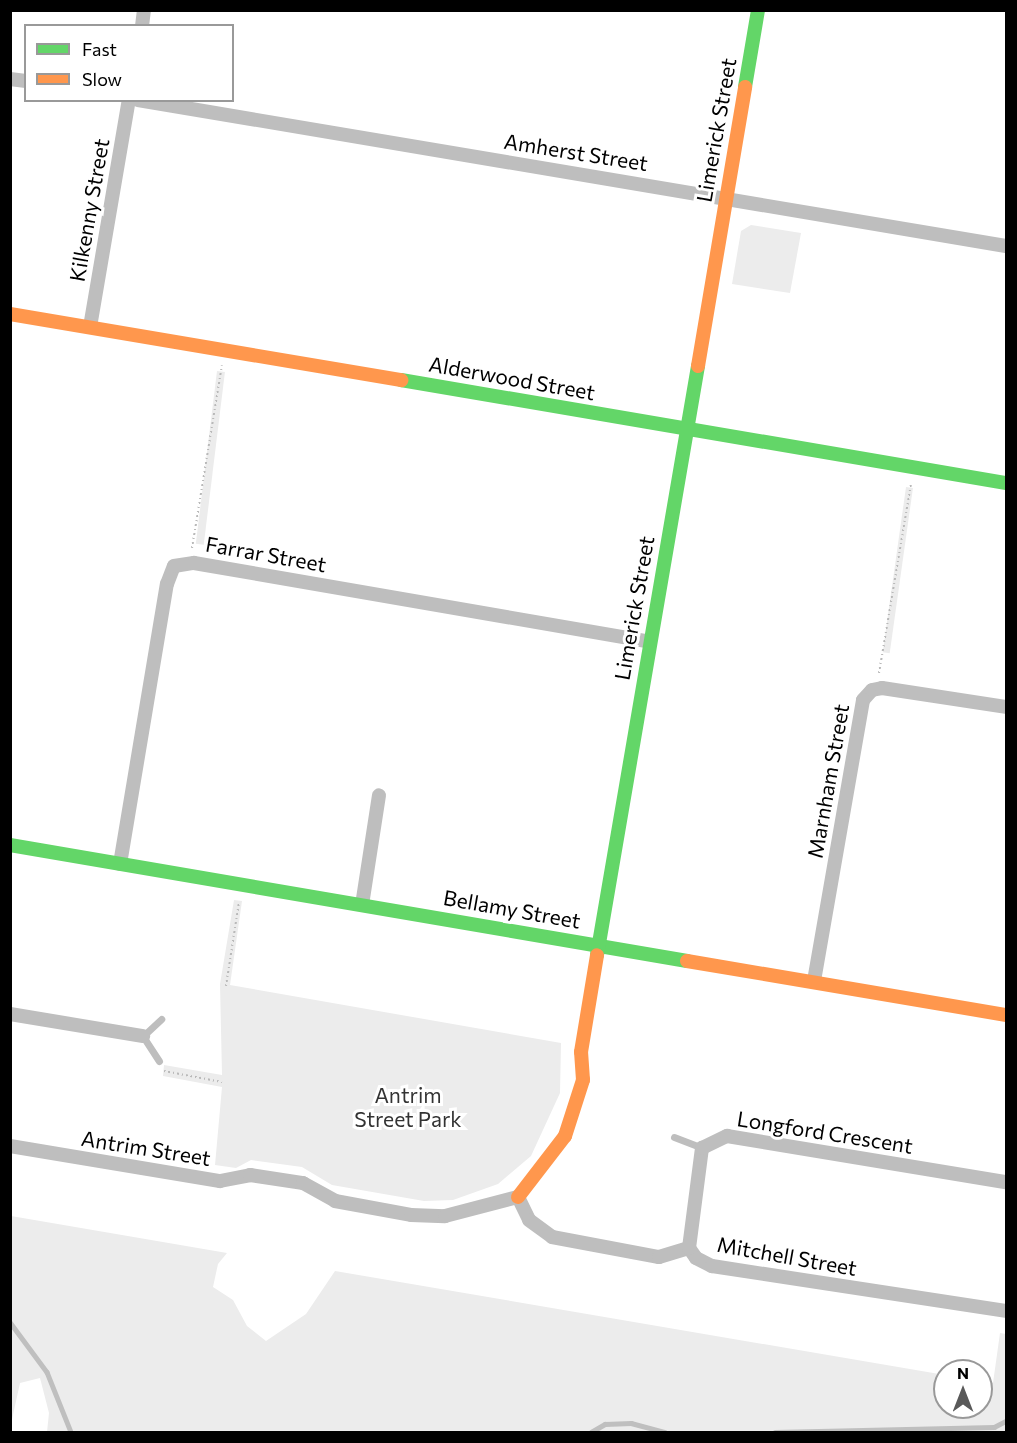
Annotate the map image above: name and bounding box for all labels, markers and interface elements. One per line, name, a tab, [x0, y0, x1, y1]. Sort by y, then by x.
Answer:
legend	[24, 24, 234, 102]
text: Fast	[82, 38, 117, 60]
street label: Limerick Street	[691, 56, 741, 204]
text: Slow	[82, 68, 122, 90]
street label: Amherst Street	[502, 128, 650, 176]
street label: Kilkenny Street	[64, 136, 114, 284]
street label: Alderwood Street	[427, 351, 597, 405]
street label: Farrar Street	[204, 531, 328, 577]
street label: Limerick Street	[609, 534, 659, 682]
street label: Marnham Street	[802, 702, 854, 860]
street label: Bellamy Street	[442, 885, 582, 933]
park label: Antrim Street Park	[354, 1082, 462, 1132]
street label: Longford Crescent	[735, 1106, 915, 1158]
street label: Antrim Street	[80, 1125, 212, 1171]
street label: Mitchell Street	[715, 1231, 859, 1281]
north arrow	[933, 1359, 993, 1419]
text: N	[957, 1363, 969, 1382]

